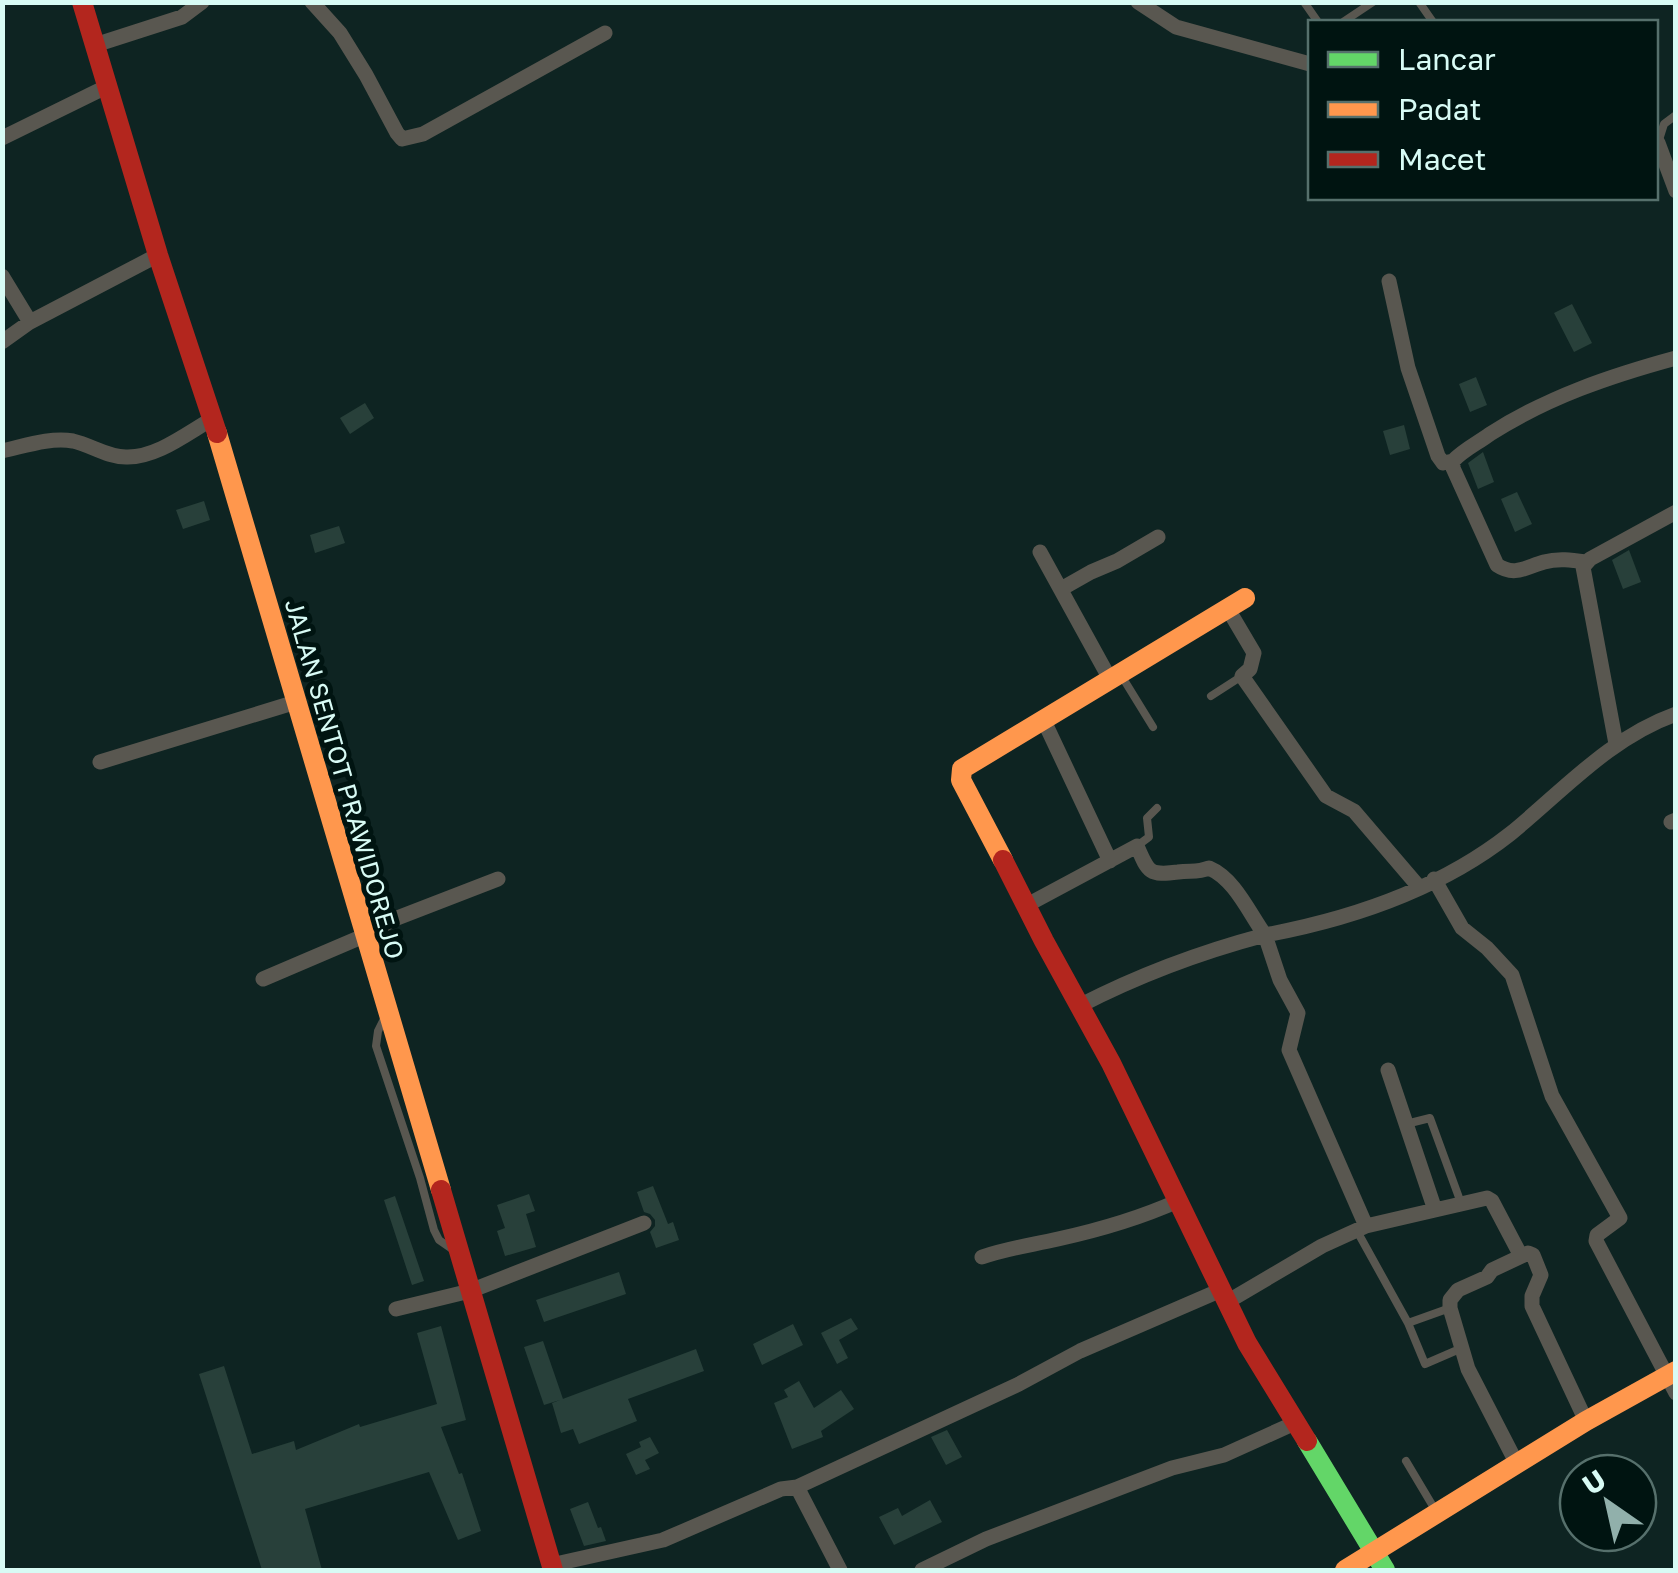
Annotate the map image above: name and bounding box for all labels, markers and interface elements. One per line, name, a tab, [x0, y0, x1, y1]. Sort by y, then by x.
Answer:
legend	[1308, 20, 1658, 200]
text: Lancar	[1398, 41, 1496, 77]
text: Padat	[1398, 91, 1481, 127]
text: Macet	[1398, 141, 1487, 177]
street label: JALAN SENTOT PRAWIDOREJO	[279, 595, 411, 963]
north arrow	[1558, 1453, 1658, 1553]
text: U	[1576, 1462, 1611, 1501]

